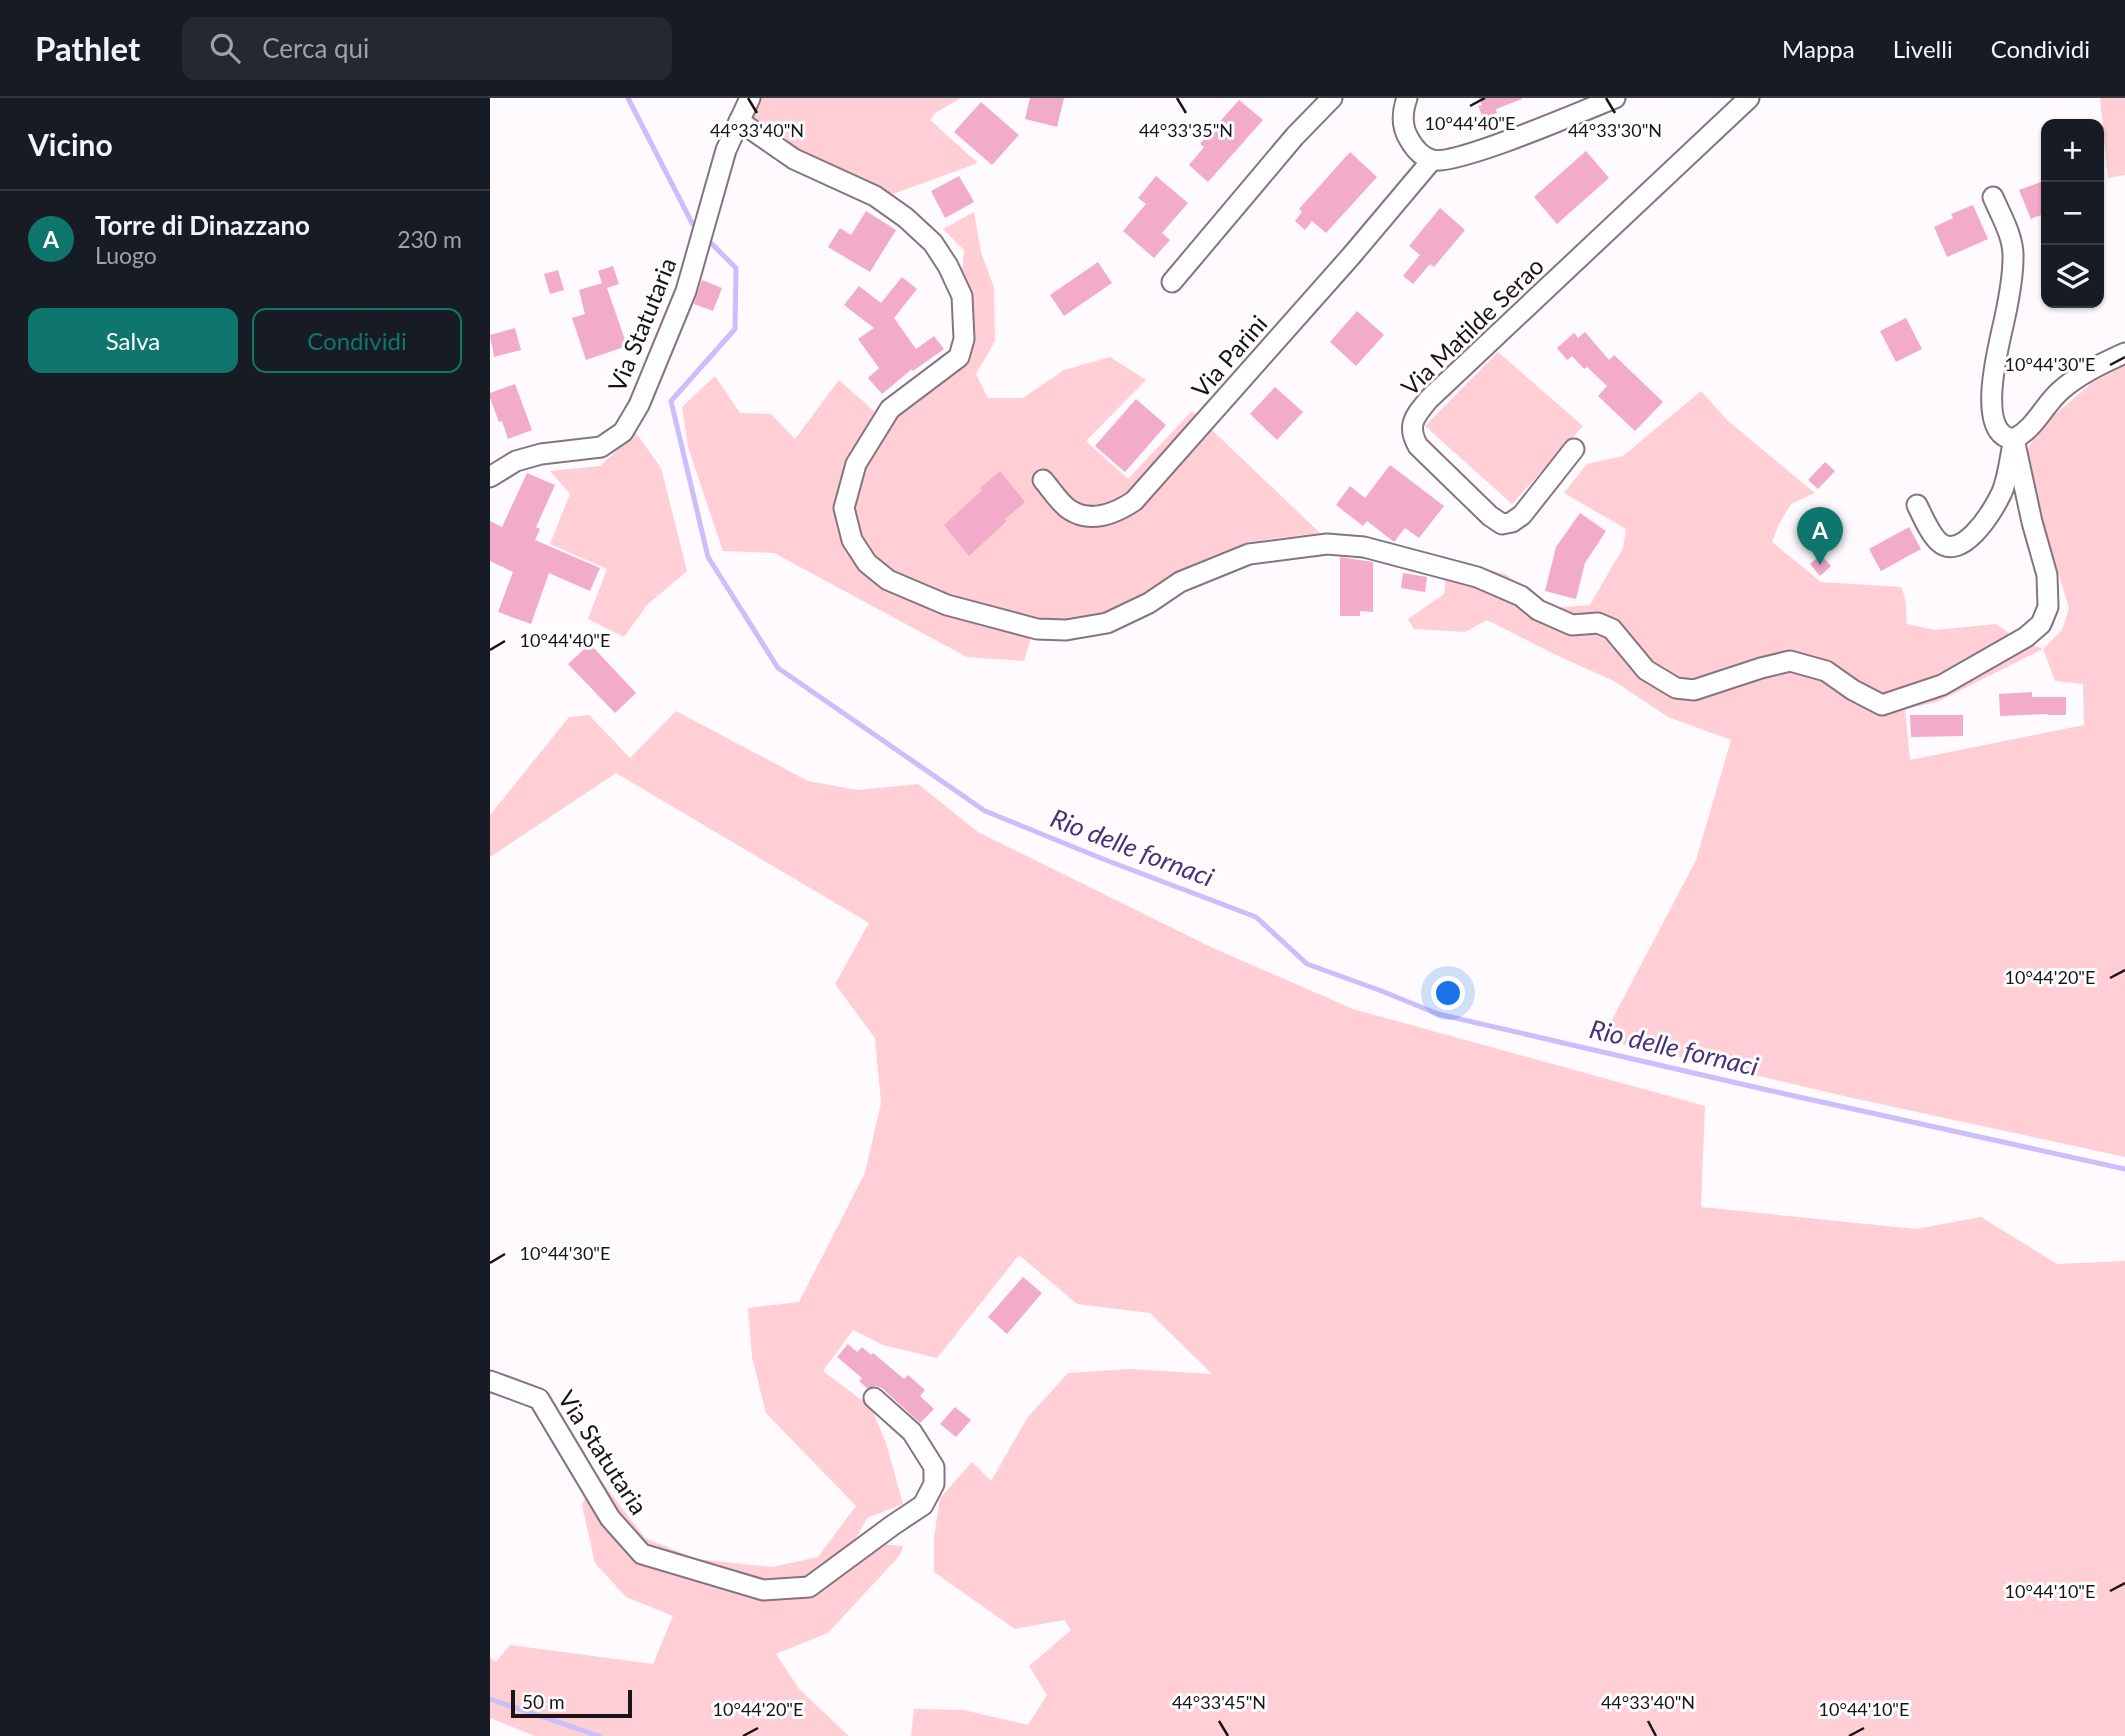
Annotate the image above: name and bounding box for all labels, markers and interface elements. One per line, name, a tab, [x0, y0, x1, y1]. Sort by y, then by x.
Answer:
search box	[182, 17, 672, 80]
text: Pathlet	[35, 28, 140, 68]
icon: search	[206, 29, 244, 67]
text: Cerca qui	[262, 32, 369, 64]
text: Mappa	[1782, 34, 1855, 63]
text: Livelli	[1893, 34, 1953, 63]
text: Condividi	[1991, 34, 2090, 63]
text: 10°44'40"E	[1425, 112, 1515, 134]
text: 44°33'40"N	[710, 119, 804, 141]
text: 44°33'35"N	[1139, 119, 1233, 141]
text: 44°33'30"N	[1568, 119, 1662, 141]
map controls	[2041, 119, 2104, 308]
button: +	[2041, 119, 2104, 182]
text: Vicino	[28, 126, 113, 162]
button: −	[2041, 182, 2104, 245]
text: Torre di Dinazzano	[95, 209, 310, 241]
text: A	[43, 225, 59, 253]
text: 230 m	[397, 225, 462, 253]
text: Luogo	[95, 241, 157, 269]
button: layers	[2041, 245, 2104, 308]
street label: Via Matilde Serao	[1395, 251, 1549, 401]
street label: Via Statutaria	[602, 253, 682, 396]
button: Salva	[28, 308, 238, 373]
button: Condividi	[252, 308, 462, 373]
street label: Via Parini	[1185, 309, 1273, 403]
text: 10°44'30"E	[2005, 353, 2095, 375]
pin: A	[1797, 507, 1843, 565]
text: 10°44'40"E	[520, 629, 610, 651]
water label: Rio delle fornaci	[1046, 801, 1218, 893]
text: 10°44'20"E	[2005, 966, 2095, 988]
your location	[1431, 976, 1465, 1010]
water label: Rio delle fornaci	[1587, 1012, 1762, 1082]
text: 10°44'30"E	[520, 1242, 610, 1264]
street label: Via Statutaria	[552, 1385, 654, 1520]
text: 10°44'10"E	[2005, 1580, 2095, 1602]
scale bar	[511, 1687, 632, 1719]
text: 50 m	[522, 1690, 565, 1713]
text: 44°33'45"N	[1172, 1691, 1266, 1713]
text: 44°33'40"N	[1601, 1691, 1695, 1713]
text: 10°44'20"E	[713, 1698, 803, 1720]
text: 10°44'10"E	[1819, 1698, 1909, 1720]

